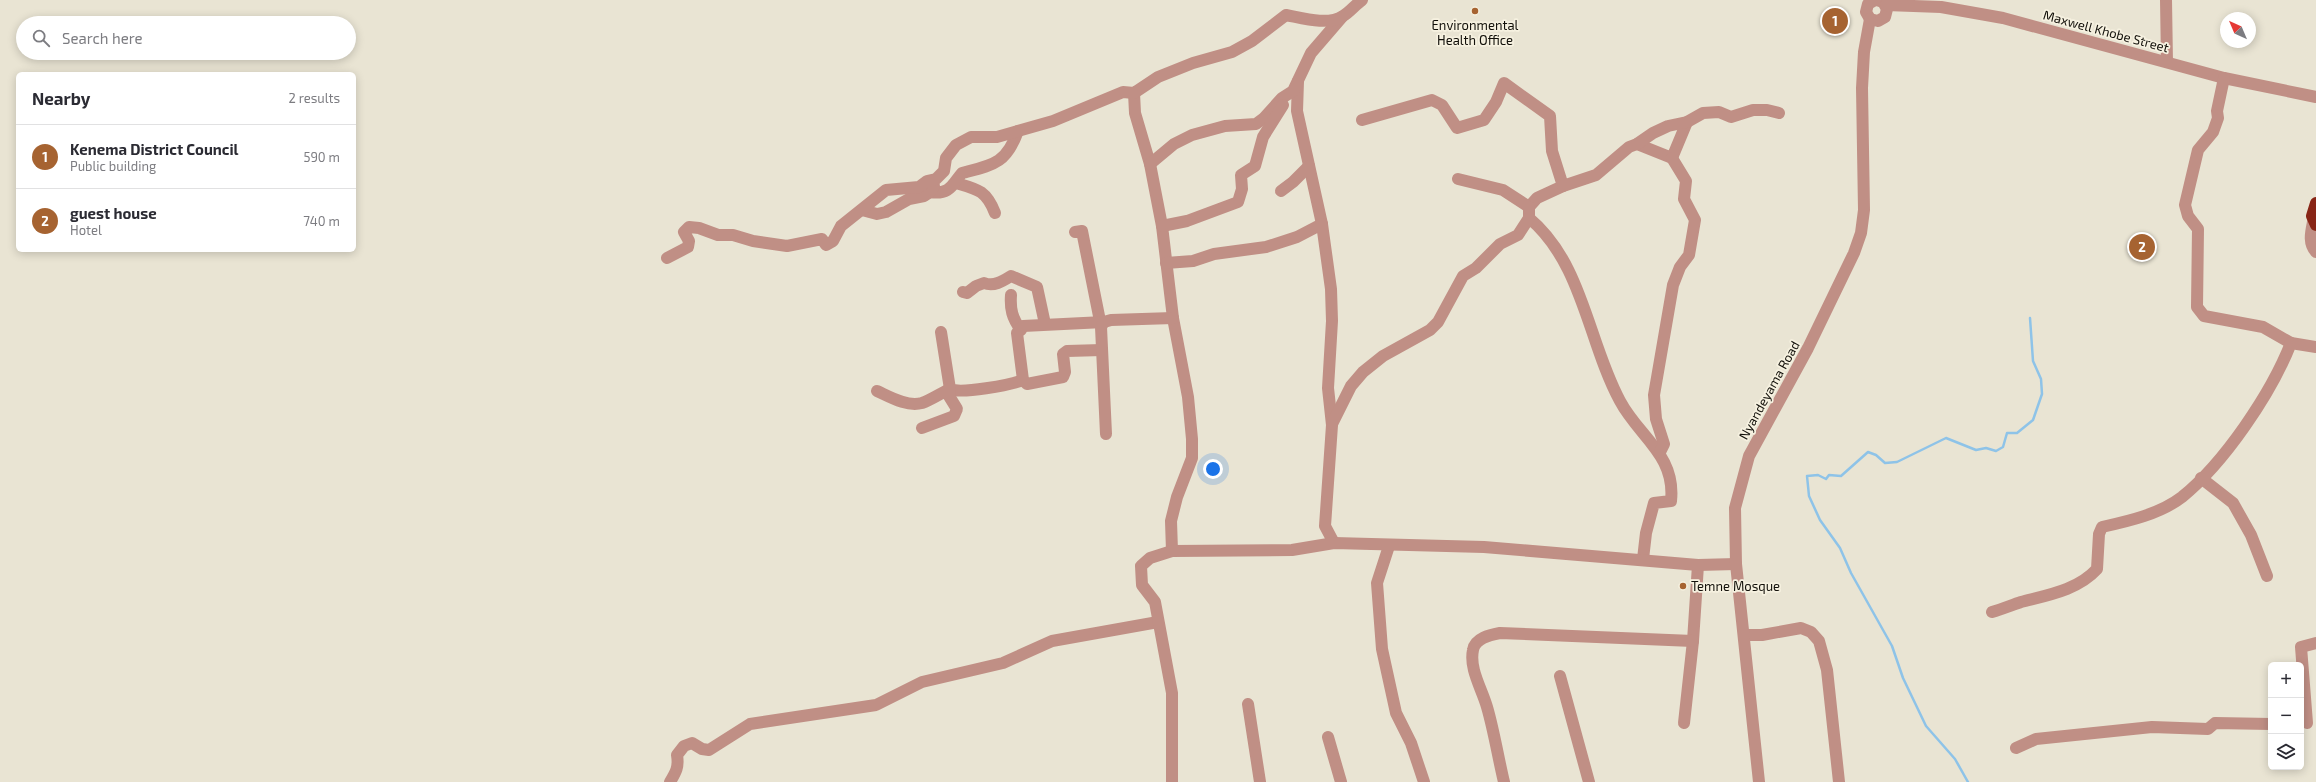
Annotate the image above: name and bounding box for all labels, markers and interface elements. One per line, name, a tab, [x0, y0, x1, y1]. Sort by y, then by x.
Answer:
marker: Environmental Health Office	[1470, 6, 1480, 16]
pin: 1	[1822, 6, 1848, 36]
street label: Maxwell Khobe Street	[2041, 7, 2171, 55]
north arrow	[2220, 12, 2256, 48]
search box	[16, 16, 356, 60]
place label: Environmental Health Office	[1432, 17, 1519, 48]
icon: search	[30, 27, 52, 49]
text: Search here	[62, 29, 143, 47]
text: Nearby	[32, 88, 90, 108]
text: 2 results	[288, 90, 340, 106]
text: Kenema District Council	[70, 140, 239, 158]
text: 1	[42, 149, 48, 165]
text: 590 m	[303, 149, 340, 165]
text: Public building	[70, 158, 156, 174]
text: guest house	[70, 204, 157, 222]
text: 2	[41, 213, 49, 229]
text: 740 m	[303, 213, 340, 229]
text: Hotel	[70, 222, 102, 238]
pin: 2	[2129, 232, 2155, 262]
street label: Nyandeyama Road	[1735, 338, 1803, 442]
your location	[1203, 459, 1223, 479]
place label: Temne Mosque	[1691, 578, 1780, 594]
marker: Temne Mosque	[1678, 581, 1688, 591]
map controls	[2268, 662, 2304, 770]
button: +	[2268, 662, 2304, 698]
button: −	[2268, 698, 2304, 734]
button: layers	[2268, 734, 2304, 770]

